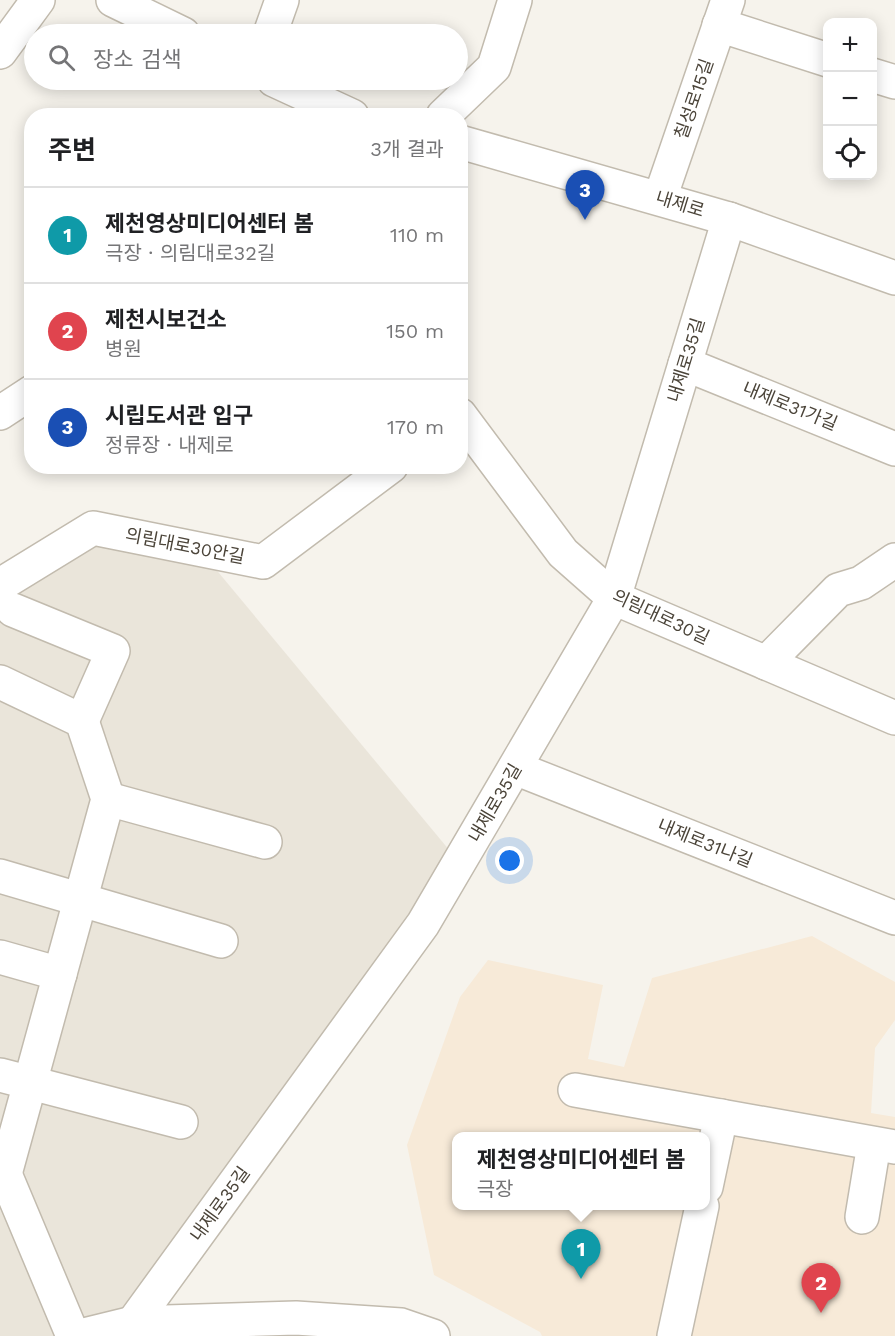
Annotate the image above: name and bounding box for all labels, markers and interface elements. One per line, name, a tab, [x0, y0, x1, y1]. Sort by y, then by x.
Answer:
map controls	[823, 18, 877, 180]
button: +	[823, 18, 877, 72]
search box	[24, 24, 468, 90]
icon: search	[45, 41, 78, 74]
text: 장소 검색	[93, 47, 181, 72]
street label: 칠성로15길	[670, 56, 717, 142]
button: −	[823, 72, 877, 126]
button: locate	[823, 126, 877, 180]
text: 주변	[48, 135, 96, 165]
text: 3개 결과	[370, 137, 444, 161]
pin: 3	[566, 170, 604, 220]
street label: 내제로	[653, 186, 707, 221]
text: 제천영상미디어센터 봄	[105, 211, 314, 236]
text: 1	[63, 223, 72, 247]
text: 110 m	[390, 223, 444, 247]
text: 극장 · 의림대로32길	[105, 241, 275, 265]
text: 제천시보건소	[105, 307, 226, 332]
street label: 내제로35길	[663, 315, 708, 405]
text: 2	[62, 319, 73, 343]
text: 150 m	[386, 319, 444, 343]
text: 병원	[105, 337, 142, 361]
street label: 내제로31가길	[740, 377, 841, 434]
text: 시립도서관 입구	[105, 403, 253, 428]
text: 3	[62, 415, 73, 439]
text: 170 m	[387, 415, 444, 439]
text: 정류장 · 내제로	[105, 433, 234, 457]
street label: 의림대로30안길	[124, 524, 247, 567]
street label: 의림대로30길	[609, 585, 713, 648]
street label: 내제로35길	[464, 760, 525, 846]
street label: 내제로31나길	[655, 814, 756, 871]
your location	[495, 846, 524, 875]
popup	[452, 1132, 710, 1210]
text: 제천영상미디어센터 봄	[477, 1147, 685, 1172]
street label: 내제로35길	[185, 1162, 254, 1245]
text: 극장	[477, 1177, 513, 1201]
pin: 1	[562, 1230, 600, 1279]
pin: 2	[802, 1264, 840, 1313]

